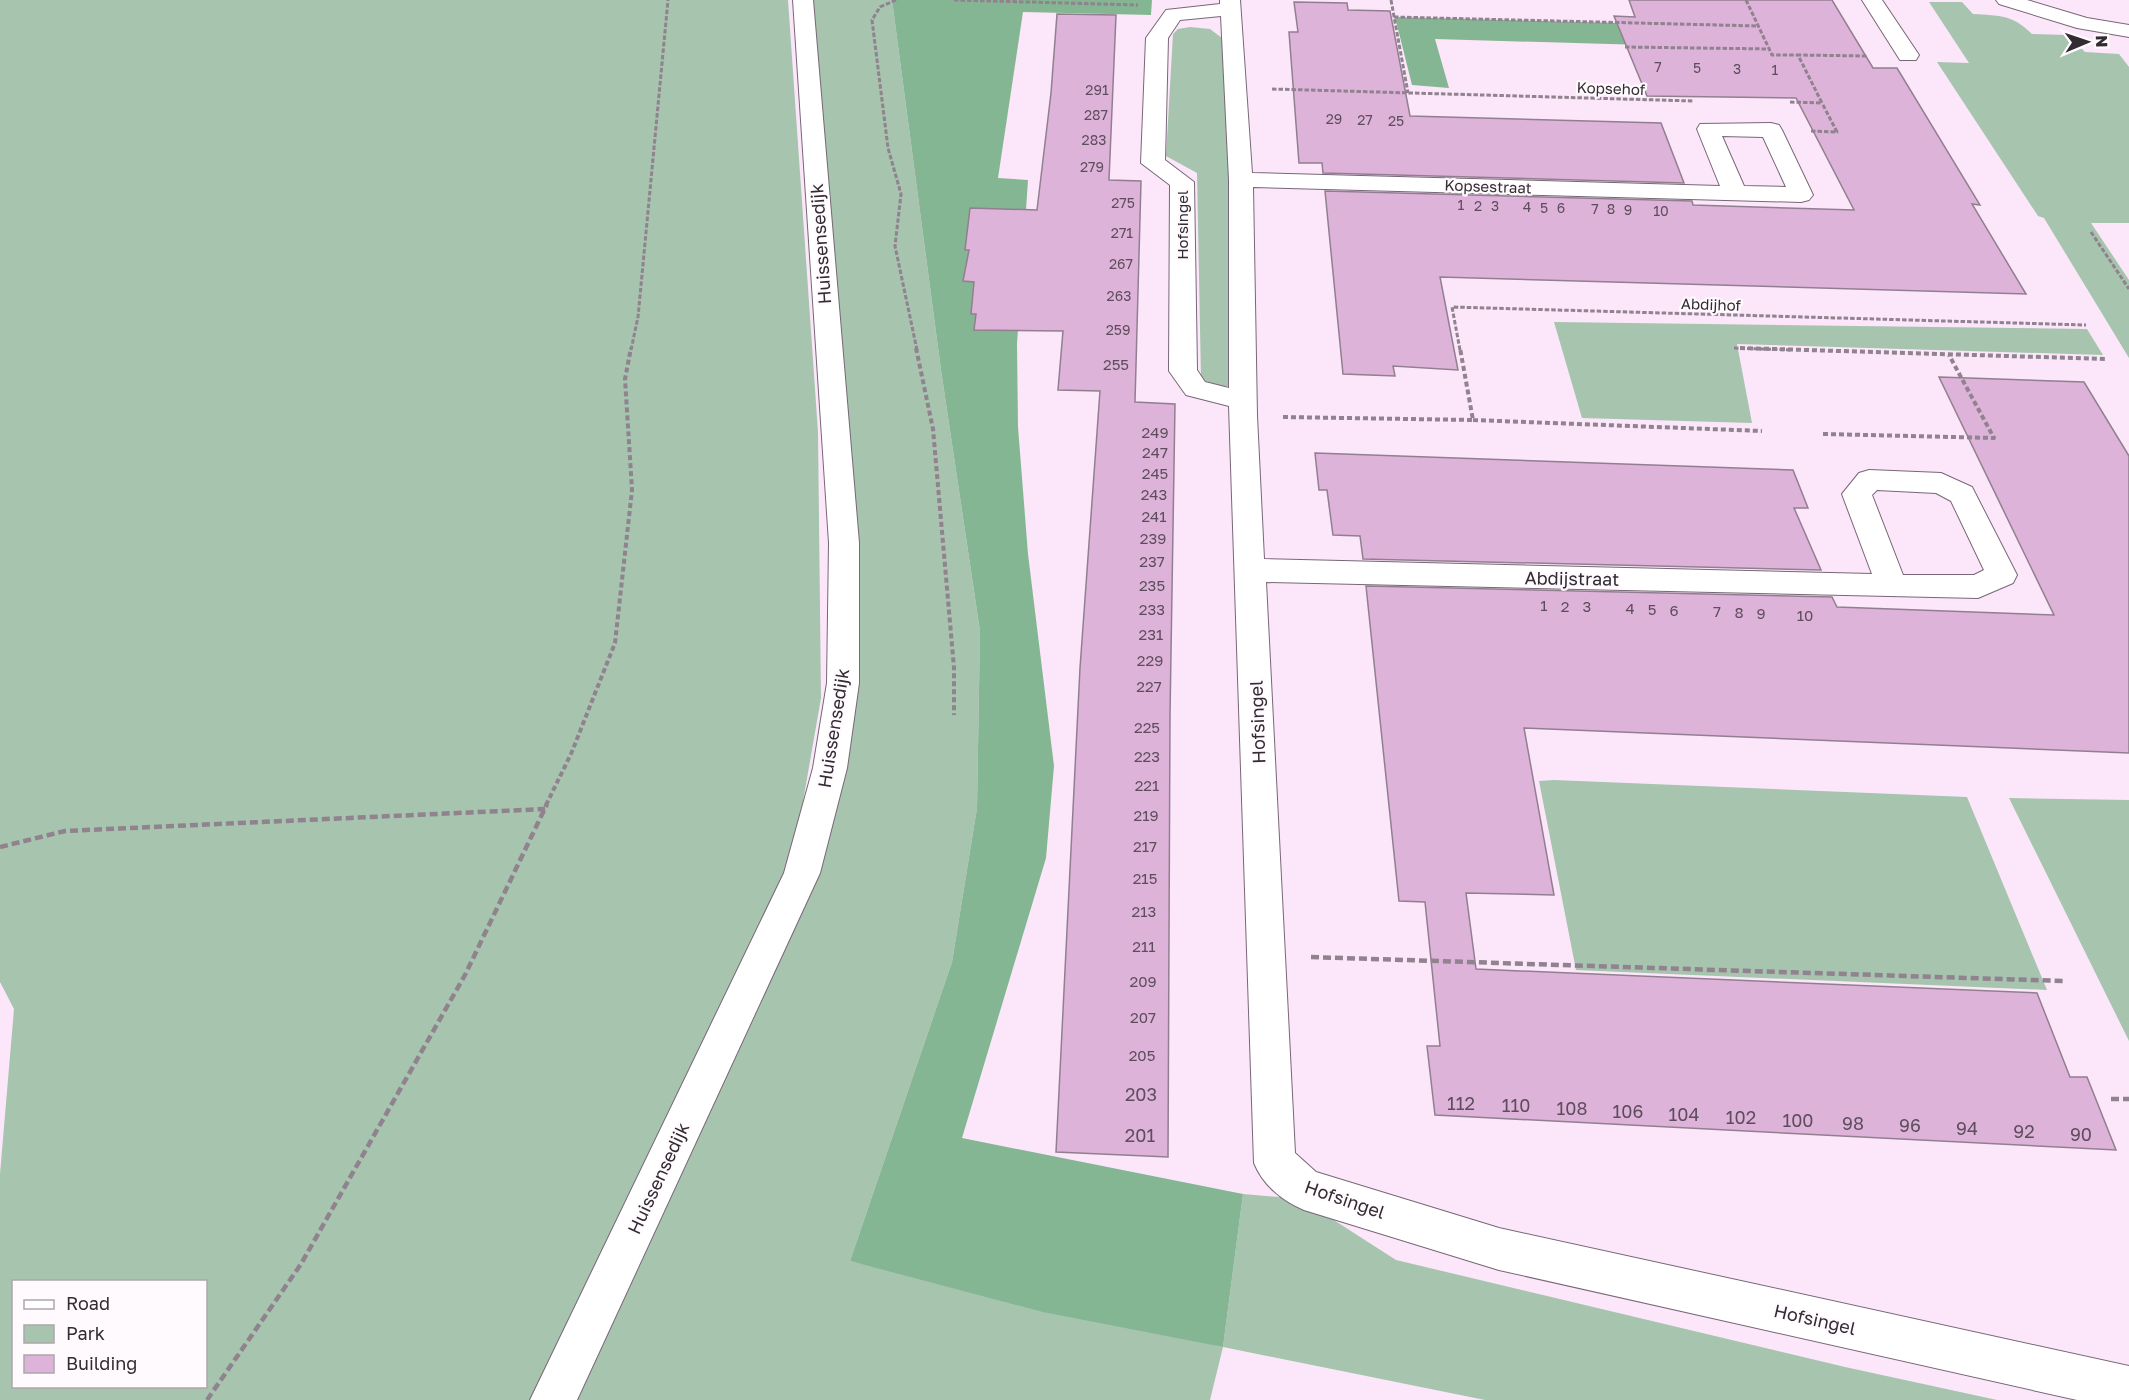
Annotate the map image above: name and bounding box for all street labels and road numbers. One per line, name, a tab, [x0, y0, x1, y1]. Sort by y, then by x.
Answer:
street label: Kopsehof	[1576, 78, 1646, 98]
street label: Kopsestraat	[1444, 175, 1532, 197]
street label: Huissensedijk	[805, 183, 835, 305]
street label: Hofsingel	[1173, 190, 1191, 260]
street label: Abdijhof	[1681, 294, 1742, 314]
street label: Abdijstraat	[1524, 566, 1620, 590]
street label: Huissensedijk	[813, 667, 853, 789]
street label: Hofsingel	[1245, 680, 1269, 764]
street label: Huissensedijk	[622, 1119, 694, 1237]
street label: Hofsingel	[1302, 1175, 1388, 1223]
street label: Hofsingel	[1772, 1299, 1858, 1339]

